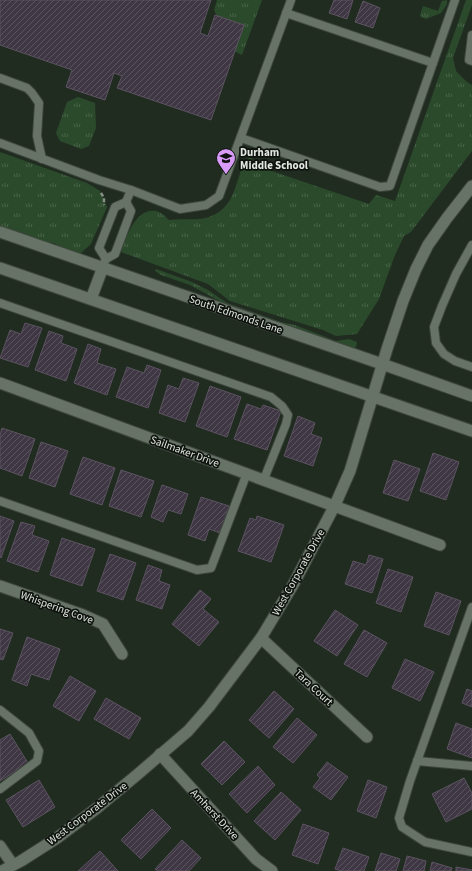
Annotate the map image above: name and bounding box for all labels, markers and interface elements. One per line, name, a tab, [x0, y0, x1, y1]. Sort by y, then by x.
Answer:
place label: Durham Middle School	[240, 145, 309, 173]
school or university icon: Durham Middle School	[215, 147, 237, 175]
street label: South Edmonds Lane	[187, 291, 285, 338]
street label: Sailmaker Drive	[148, 432, 222, 471]
street label: West Corporate Drive	[268, 526, 329, 618]
street label: Whispering Cove	[18, 587, 96, 628]
street label: Tara Court	[291, 666, 336, 709]
street label: West Corporate Drive	[44, 778, 131, 848]
street label: Amherst Drive	[187, 786, 242, 843]

